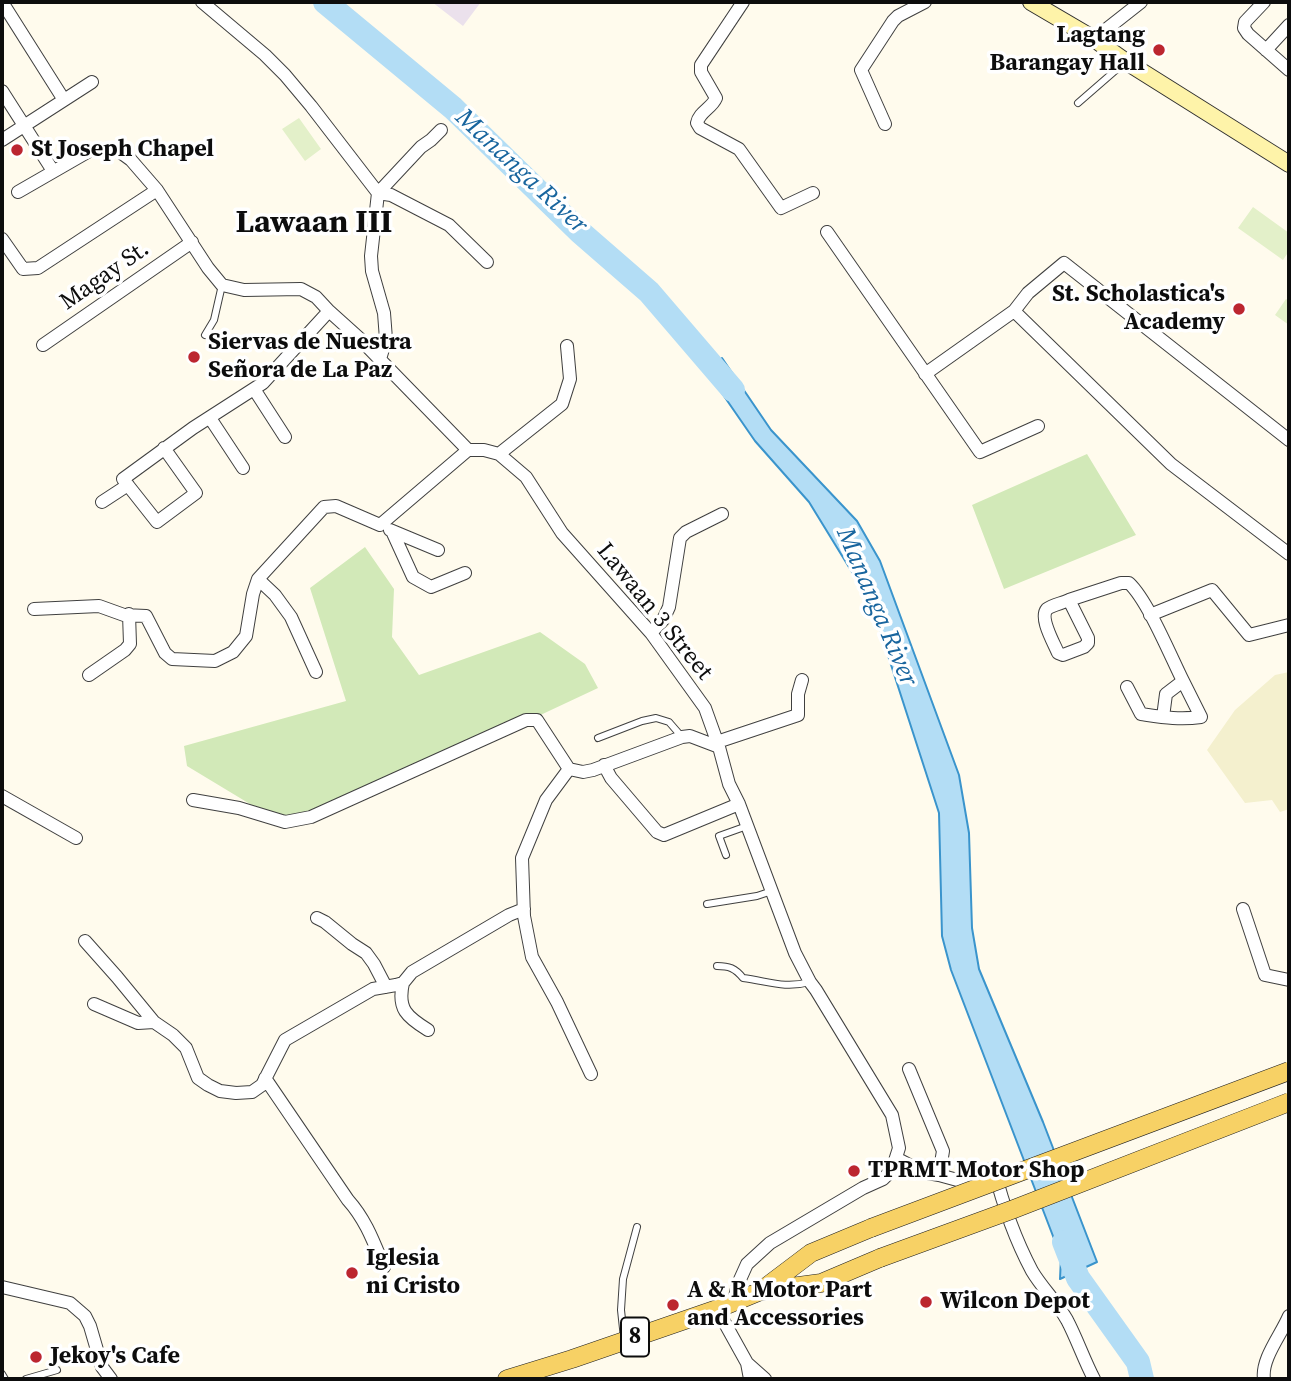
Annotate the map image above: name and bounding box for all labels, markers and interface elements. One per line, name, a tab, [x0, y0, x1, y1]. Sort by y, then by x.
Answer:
place label: Lagtang Barangay Hall	[990, 22, 1145, 78]
marker: Lagtang Barangay Hall	[1151, 42, 1167, 58]
water label: Mananga River	[448, 103, 594, 241]
place label: St Joseph Chapel	[31, 136, 214, 164]
marker: St Joseph Chapel	[9, 142, 25, 158]
district label: Lawaan III	[235, 205, 393, 243]
street label: Magay St.	[55, 235, 155, 317]
place label: St. Scholastica's Academy	[1052, 281, 1225, 337]
marker: St. Scholastica's Academy	[1231, 301, 1247, 317]
place label: Siervas de Nuestra Señora de La Paz	[208, 329, 412, 385]
marker: Siervas de Nuestra Señora de La Paz	[186, 349, 202, 365]
water label: Mananga River	[829, 523, 923, 691]
street label: Lawaan 3 Street	[590, 538, 718, 686]
place label: TPRMT Motor Shop	[868, 1157, 1084, 1185]
marker: TPRMT Motor Shop	[846, 1163, 862, 1179]
place label: Iglesia ni Cristo	[366, 1245, 460, 1301]
marker: Iglesia ni Cristo	[344, 1265, 360, 1281]
place label: A & R Motor Part and Accessories	[687, 1277, 872, 1333]
place label: Wilcon Depot	[940, 1288, 1090, 1316]
marker: Wilcon Depot	[918, 1294, 934, 1310]
marker: A & R Motor Part and Accessories	[665, 1297, 681, 1313]
road number: 8	[621, 1318, 649, 1356]
place label: Jekoy's Cafe	[50, 1343, 180, 1371]
marker: Jekoy's Cafe	[28, 1349, 44, 1365]

